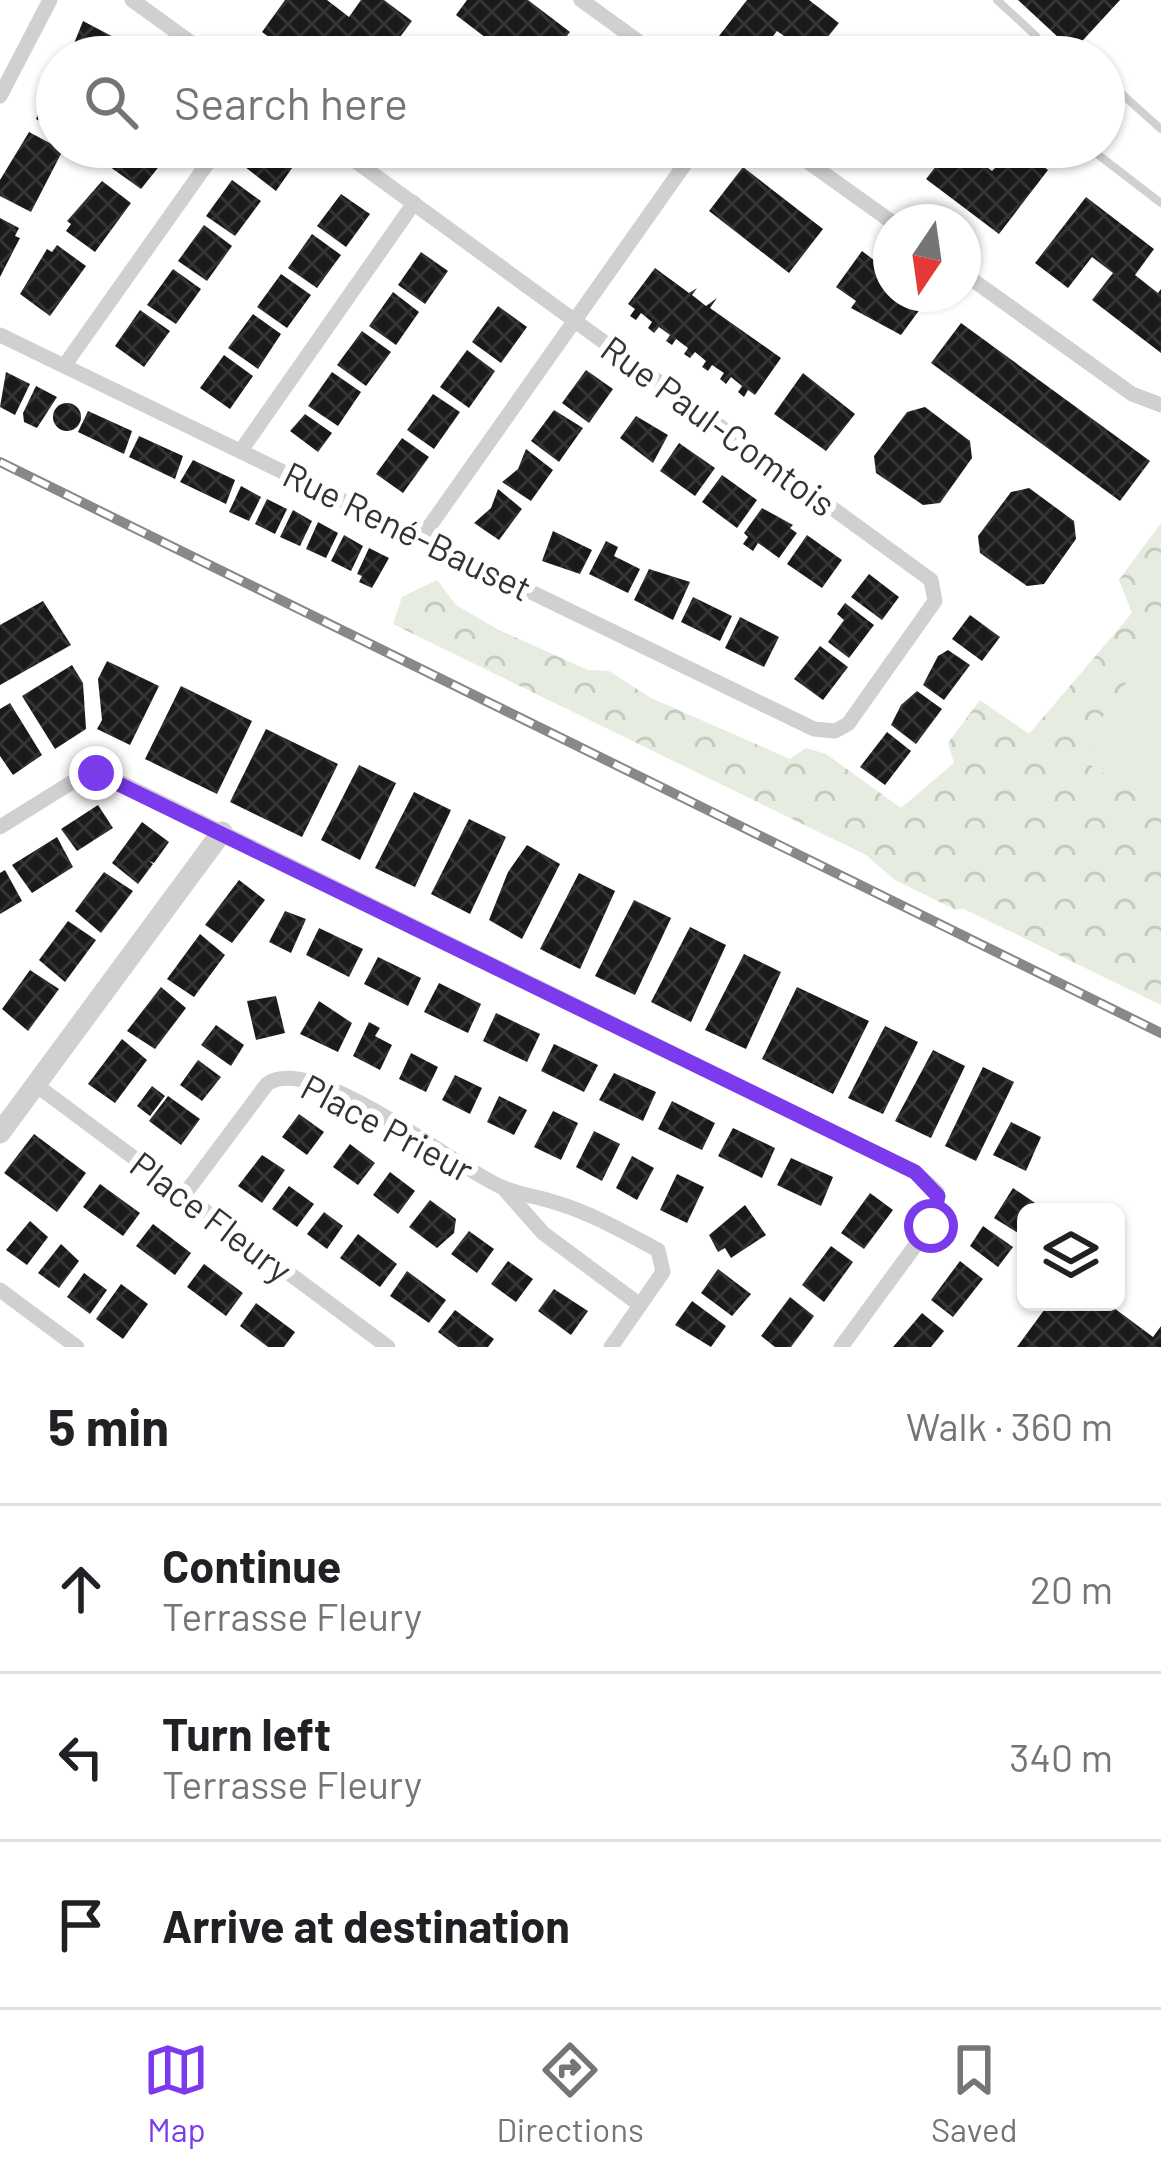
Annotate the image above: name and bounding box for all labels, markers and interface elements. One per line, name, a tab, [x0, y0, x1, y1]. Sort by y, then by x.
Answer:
search box	[36, 36, 1125, 168]
icon: search	[78, 69, 144, 135]
text: Search here	[174, 75, 408, 129]
north arrow	[873, 204, 981, 312]
street label: Rue Paul-Comtois	[594, 326, 844, 524]
street label: Rue René-Bauset	[277, 451, 539, 609]
route end	[69, 746, 123, 800]
street label: Place Prieur	[295, 1064, 481, 1190]
street label: Place Fleury	[123, 1141, 301, 1291]
route start	[904, 1199, 958, 1253]
map controls	[1017, 1203, 1125, 1311]
button: layers	[1017, 1203, 1125, 1311]
text: 5 min	[48, 1395, 169, 1456]
text: Walk · 360 m	[906, 1402, 1113, 1449]
text: Continue	[162, 1538, 341, 1592]
icon: ahead	[48, 1556, 114, 1622]
text: 20 m	[1030, 1565, 1113, 1612]
text: Terrasse Fleury	[162, 1592, 422, 1639]
text: Turn left	[162, 1706, 331, 1760]
icon: left	[48, 1724, 114, 1790]
text: 340 m	[1009, 1733, 1113, 1780]
text: Terrasse Fleury	[162, 1760, 422, 1807]
icon: arrive	[48, 1892, 114, 1958]
text: Arrive at destination	[162, 1898, 570, 1952]
tab: Map	[143, 2037, 209, 2149]
tab: Directions	[496, 2037, 644, 2149]
tab: Saved	[931, 2037, 1018, 2149]

